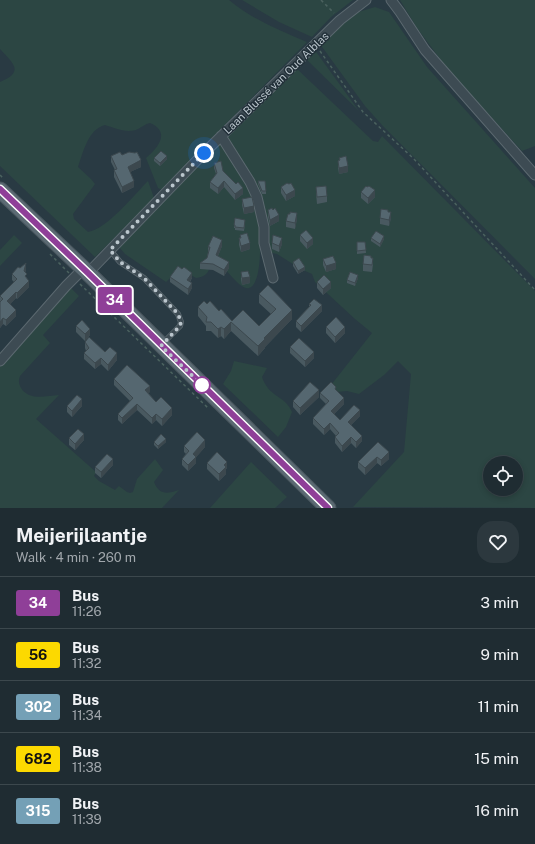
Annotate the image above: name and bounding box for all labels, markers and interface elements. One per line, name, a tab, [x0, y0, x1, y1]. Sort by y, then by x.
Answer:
street label: Laan Blussé van Oud Alblas	[221, 29, 331, 136]
your location	[194, 143, 214, 163]
line badge: 34	[97, 287, 133, 313]
text: 34	[106, 292, 124, 308]
unlabelled marker	[193, 376, 211, 394]
map controls	[483, 456, 523, 496]
button: locate	[483, 456, 523, 496]
button: heart	[477, 521, 519, 563]
text: Meijerijlaantje	[16, 524, 147, 546]
text: Walk · 4 min · 260 m	[16, 550, 136, 565]
text: Bus	[72, 587, 99, 604]
text: 3 min	[480, 594, 519, 611]
text: 34	[29, 595, 47, 611]
text: 11:26	[72, 604, 102, 619]
text: Bus	[72, 639, 99, 656]
text: 9 min	[481, 646, 519, 663]
text: 56	[29, 647, 47, 663]
text: 11:32	[72, 656, 101, 671]
text: Bus	[72, 691, 99, 708]
text: 11 min	[478, 698, 519, 715]
text: 302	[24, 699, 52, 715]
text: 11:34	[72, 708, 102, 723]
text: Bus	[72, 743, 99, 760]
text: 15 min	[474, 750, 519, 767]
text: 682	[24, 751, 52, 767]
text: 11:38	[72, 760, 102, 775]
text: Bus	[72, 795, 99, 812]
text: 16 min	[474, 802, 519, 819]
text: 315	[26, 803, 50, 819]
text: 11:39	[72, 812, 102, 827]

